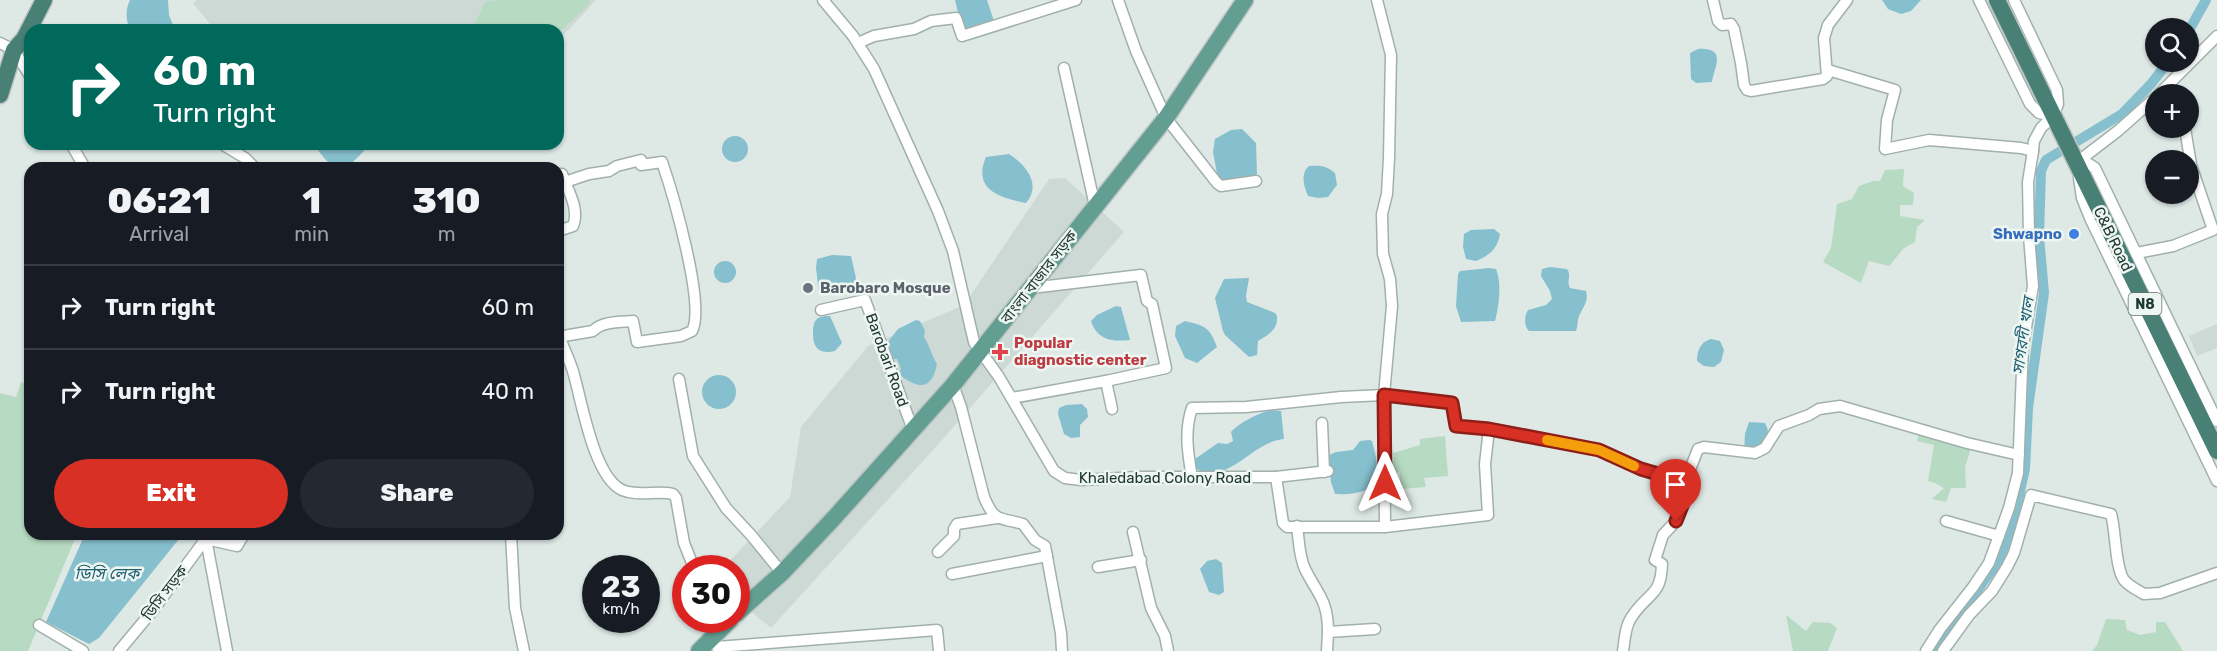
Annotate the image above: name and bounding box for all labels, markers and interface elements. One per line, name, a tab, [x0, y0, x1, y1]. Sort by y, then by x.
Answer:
map controls	[2145, 18, 2199, 204]
button: search	[2145, 18, 2199, 72]
text: 60 m	[153, 46, 256, 96]
icon: right	[54, 48, 132, 126]
button: +	[2145, 84, 2199, 138]
text: Turn right	[153, 97, 276, 129]
button: −	[2145, 150, 2199, 204]
text: 06:21	[107, 179, 211, 222]
text: 1	[302, 179, 321, 222]
text: 310	[412, 179, 481, 222]
street label: C&B Road	[2090, 204, 2136, 274]
text: Arrival	[129, 222, 189, 246]
text: min	[294, 222, 329, 246]
text: m	[438, 222, 455, 246]
place label: Shwapno	[1993, 225, 2062, 243]
street label: বাংলা বাজার সড়ক	[997, 226, 1081, 328]
marker: Shwapno	[2067, 227, 2081, 241]
place label: Barobaro Mosque	[820, 279, 951, 297]
marker: Barobaro Mosque	[801, 281, 815, 295]
icon: right	[54, 291, 87, 324]
water label: সাগরদী খাল	[2008, 293, 2038, 376]
road number: N8	[2128, 293, 2162, 315]
text: Turn right	[105, 294, 215, 321]
text: 60 m	[482, 294, 534, 321]
street label: Barobari Road	[862, 311, 912, 409]
place label: Popular diagnostic center	[1014, 334, 1147, 369]
marker: Popular diagnostic center	[991, 343, 1009, 361]
icon: right	[54, 375, 87, 408]
text: Turn right	[105, 378, 215, 405]
text: 40 m	[481, 378, 534, 405]
position arrow	[1353, 451, 1417, 515]
button: Exit	[54, 459, 288, 528]
button: Share	[300, 459, 534, 528]
pin	[1650, 459, 1701, 521]
icon: arrive	[1659, 468, 1692, 501]
street label: Khaledabad Colony Road	[1079, 469, 1251, 487]
speed limit sign: 30	[672, 555, 750, 633]
street label: ডিসি সড়ক	[138, 561, 192, 625]
water label: ডিসি লেক	[75, 564, 142, 583]
text: 23	[601, 569, 641, 605]
text: km/h	[602, 600, 640, 618]

